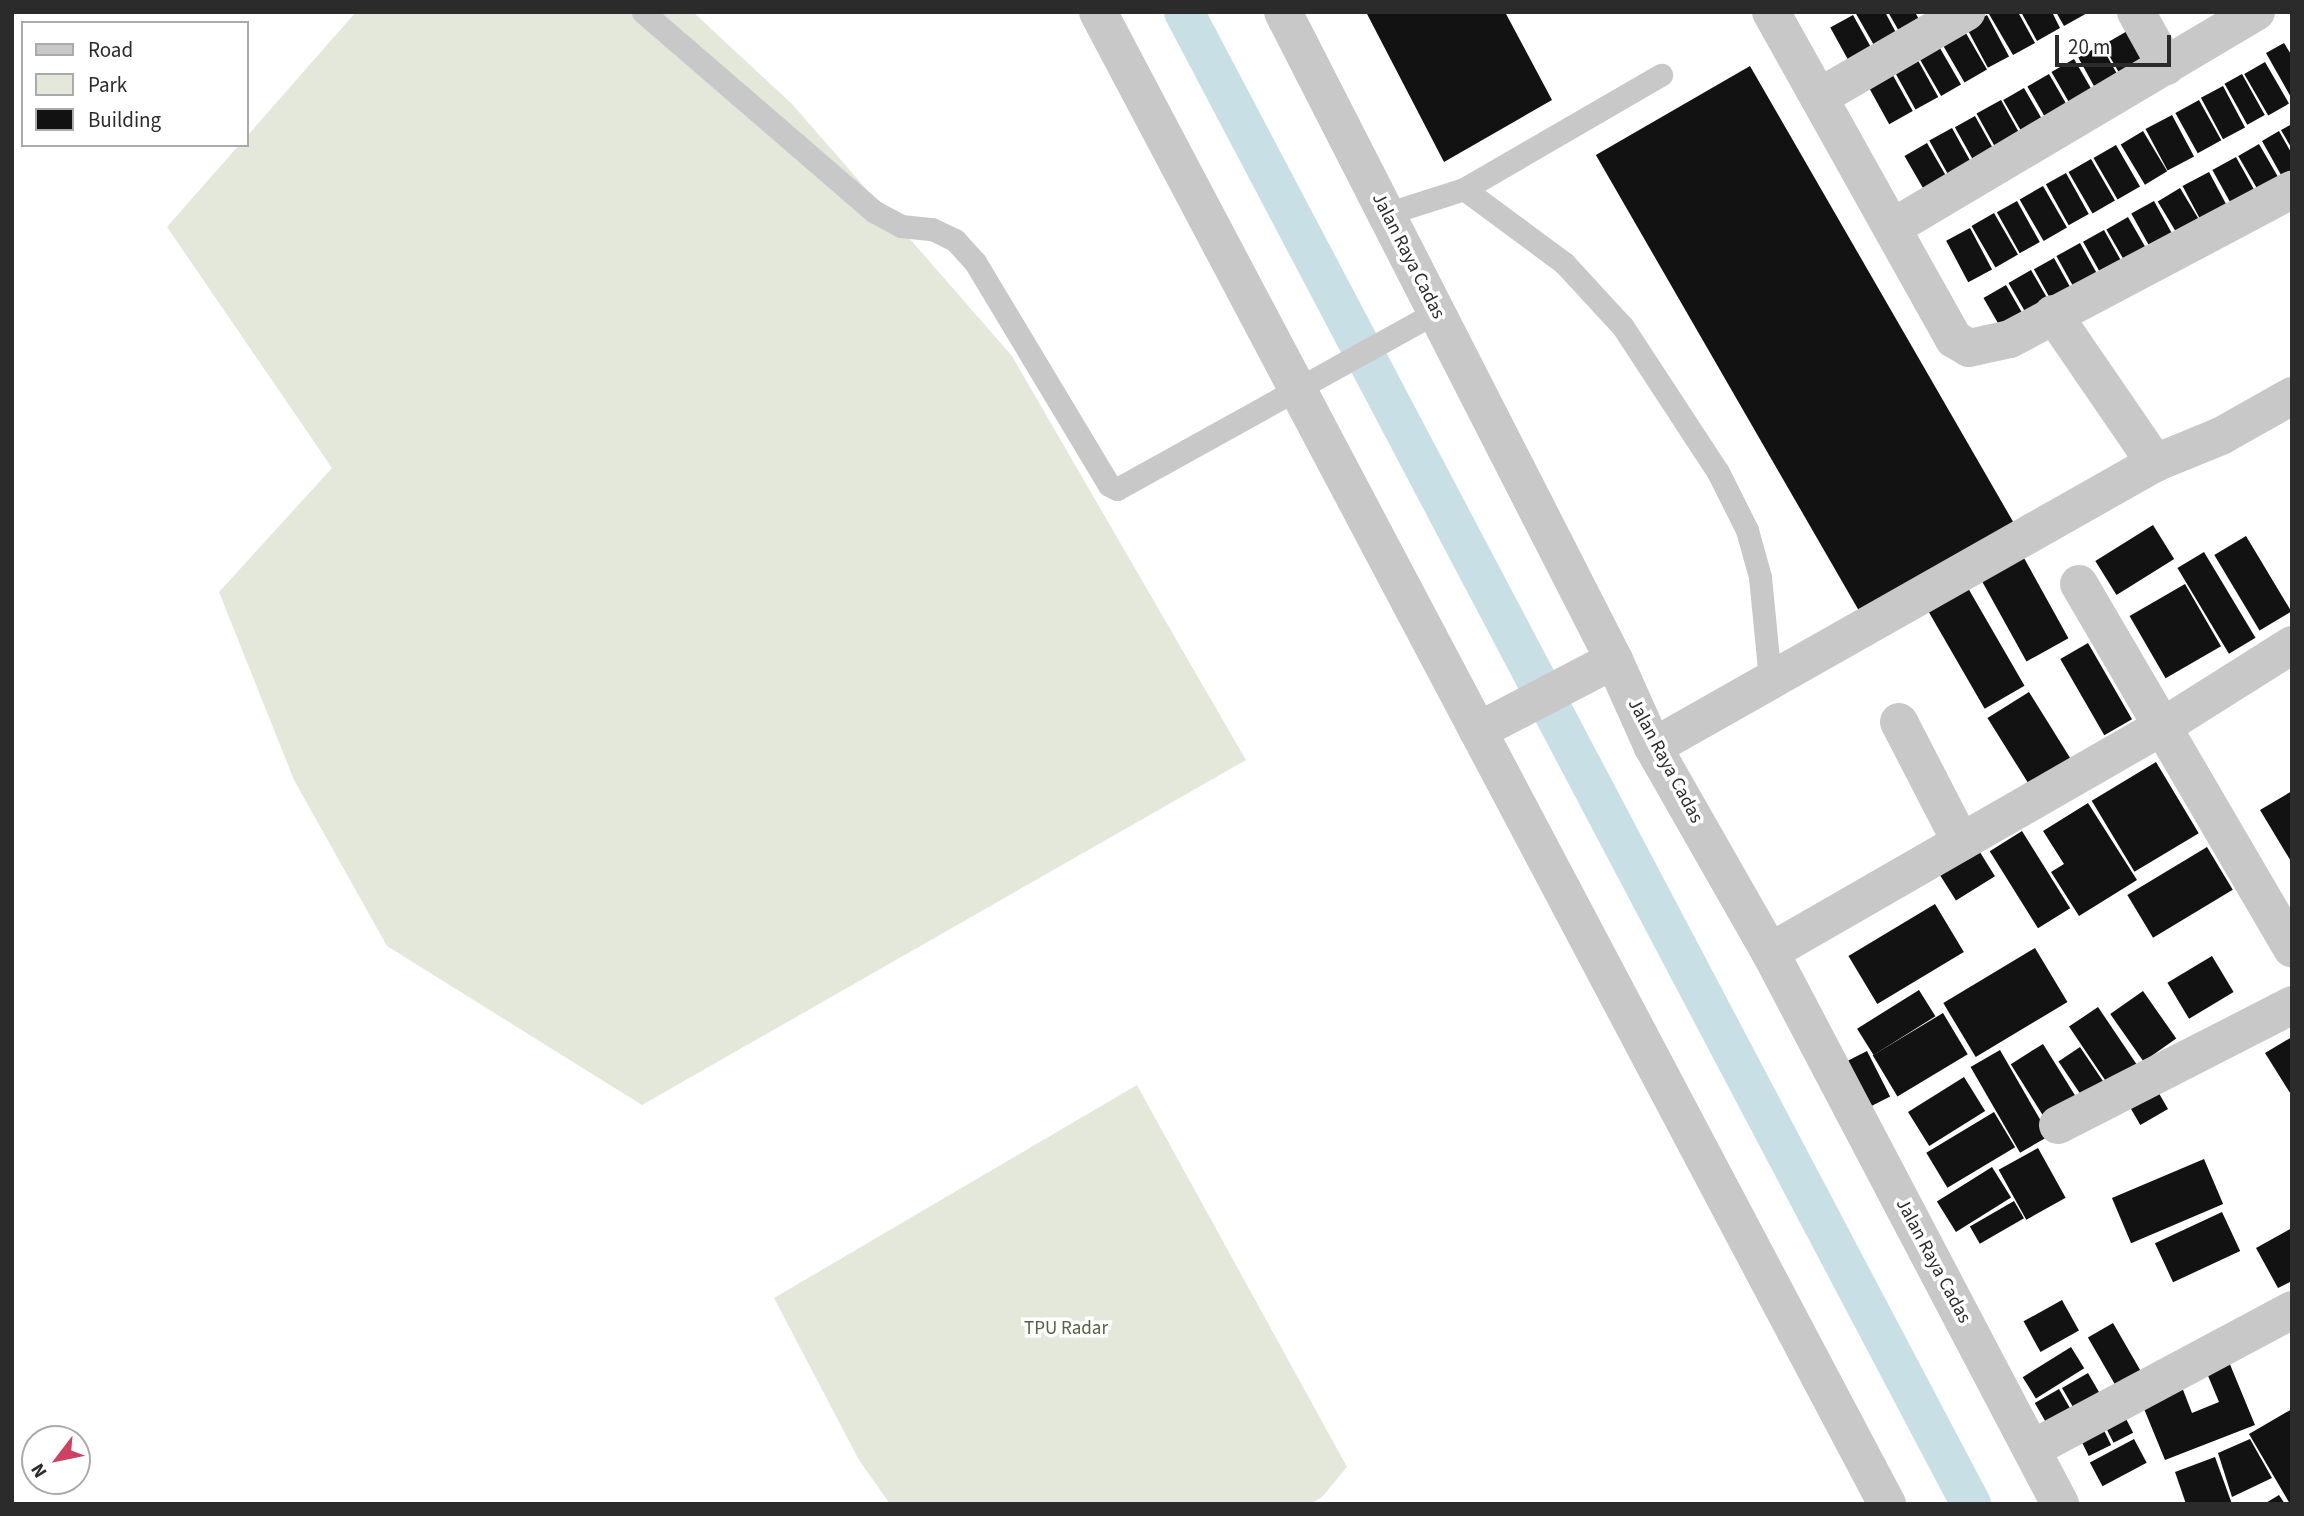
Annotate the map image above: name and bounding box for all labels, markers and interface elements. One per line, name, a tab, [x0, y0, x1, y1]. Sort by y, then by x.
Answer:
legend	[21, 21, 248, 147]
scale bar	[2059, 21, 2174, 65]
text: 20 m	[2068, 32, 2110, 62]
text: Road	[88, 35, 133, 65]
text: Park	[88, 70, 127, 100]
text: Building	[88, 105, 161, 135]
street label: Jalan Raya Cadas	[1367, 189, 1449, 323]
street label: Jalan Raya Cadas	[1623, 695, 1707, 827]
street label: Jalan Raya Cadas	[1891, 1195, 1975, 1327]
park label: TPU Radar	[1024, 1318, 1108, 1340]
north arrow	[21, 1425, 91, 1495]
text: N	[25, 1458, 54, 1483]

